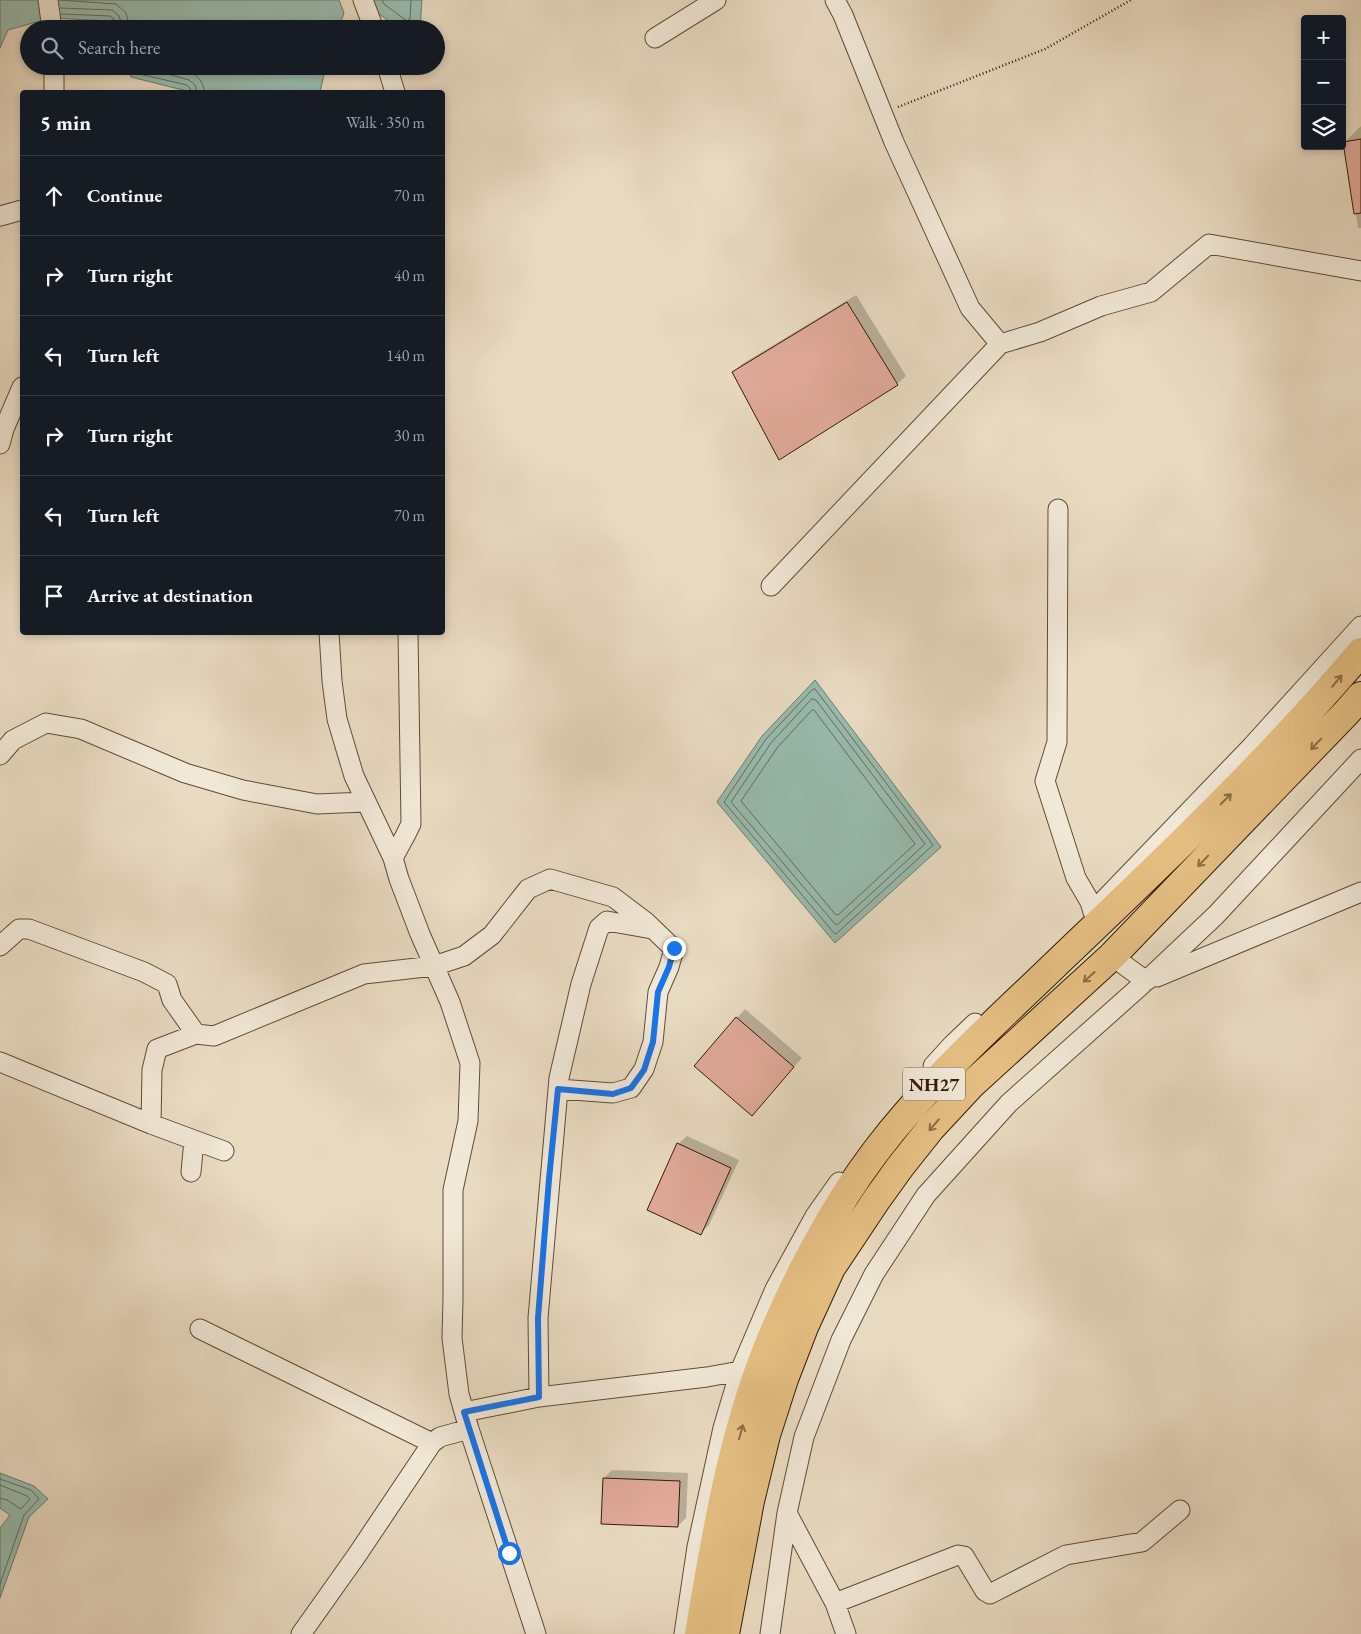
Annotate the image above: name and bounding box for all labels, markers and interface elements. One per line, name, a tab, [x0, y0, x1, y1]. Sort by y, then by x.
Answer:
map controls	[1301, 15, 1346, 150]
button: +	[1301, 15, 1346, 60]
search box	[20, 20, 445, 75]
icon: search	[38, 34, 66, 62]
text: Search here	[78, 35, 160, 60]
button: −	[1301, 60, 1346, 105]
button: layers	[1301, 105, 1346, 150]
text: 5 min	[40, 109, 91, 136]
text: Walk · 350 m	[346, 112, 425, 133]
icon: ahead	[40, 182, 68, 210]
text: Continue	[87, 183, 162, 208]
text: 70 m	[394, 185, 425, 206]
icon: right	[40, 262, 68, 290]
text: Turn right	[87, 263, 173, 288]
text: 40 m	[394, 265, 425, 286]
icon: left	[40, 342, 68, 370]
text: Turn left	[87, 343, 159, 368]
text: 140 m	[386, 345, 425, 366]
icon: right	[40, 422, 68, 450]
text: Turn right	[87, 423, 173, 448]
text: 30 m	[394, 425, 425, 446]
icon: left	[40, 502, 68, 530]
text: Turn left	[87, 503, 159, 528]
text: 70 m	[394, 505, 425, 526]
icon: arrive	[40, 582, 68, 610]
text: Arrive at destination	[87, 583, 253, 608]
one-way arrow	[1331, 675, 1342, 688]
one-way arrow	[1310, 738, 1322, 751]
one-way arrow	[1219, 794, 1231, 806]
one-way arrow	[1197, 855, 1209, 868]
route end	[663, 937, 686, 960]
one-way arrow	[1083, 971, 1095, 983]
road number: NH27	[903, 1068, 965, 1100]
one-way arrow	[928, 1119, 940, 1132]
one-way arrow	[736, 1425, 746, 1441]
route start	[498, 1542, 521, 1565]

